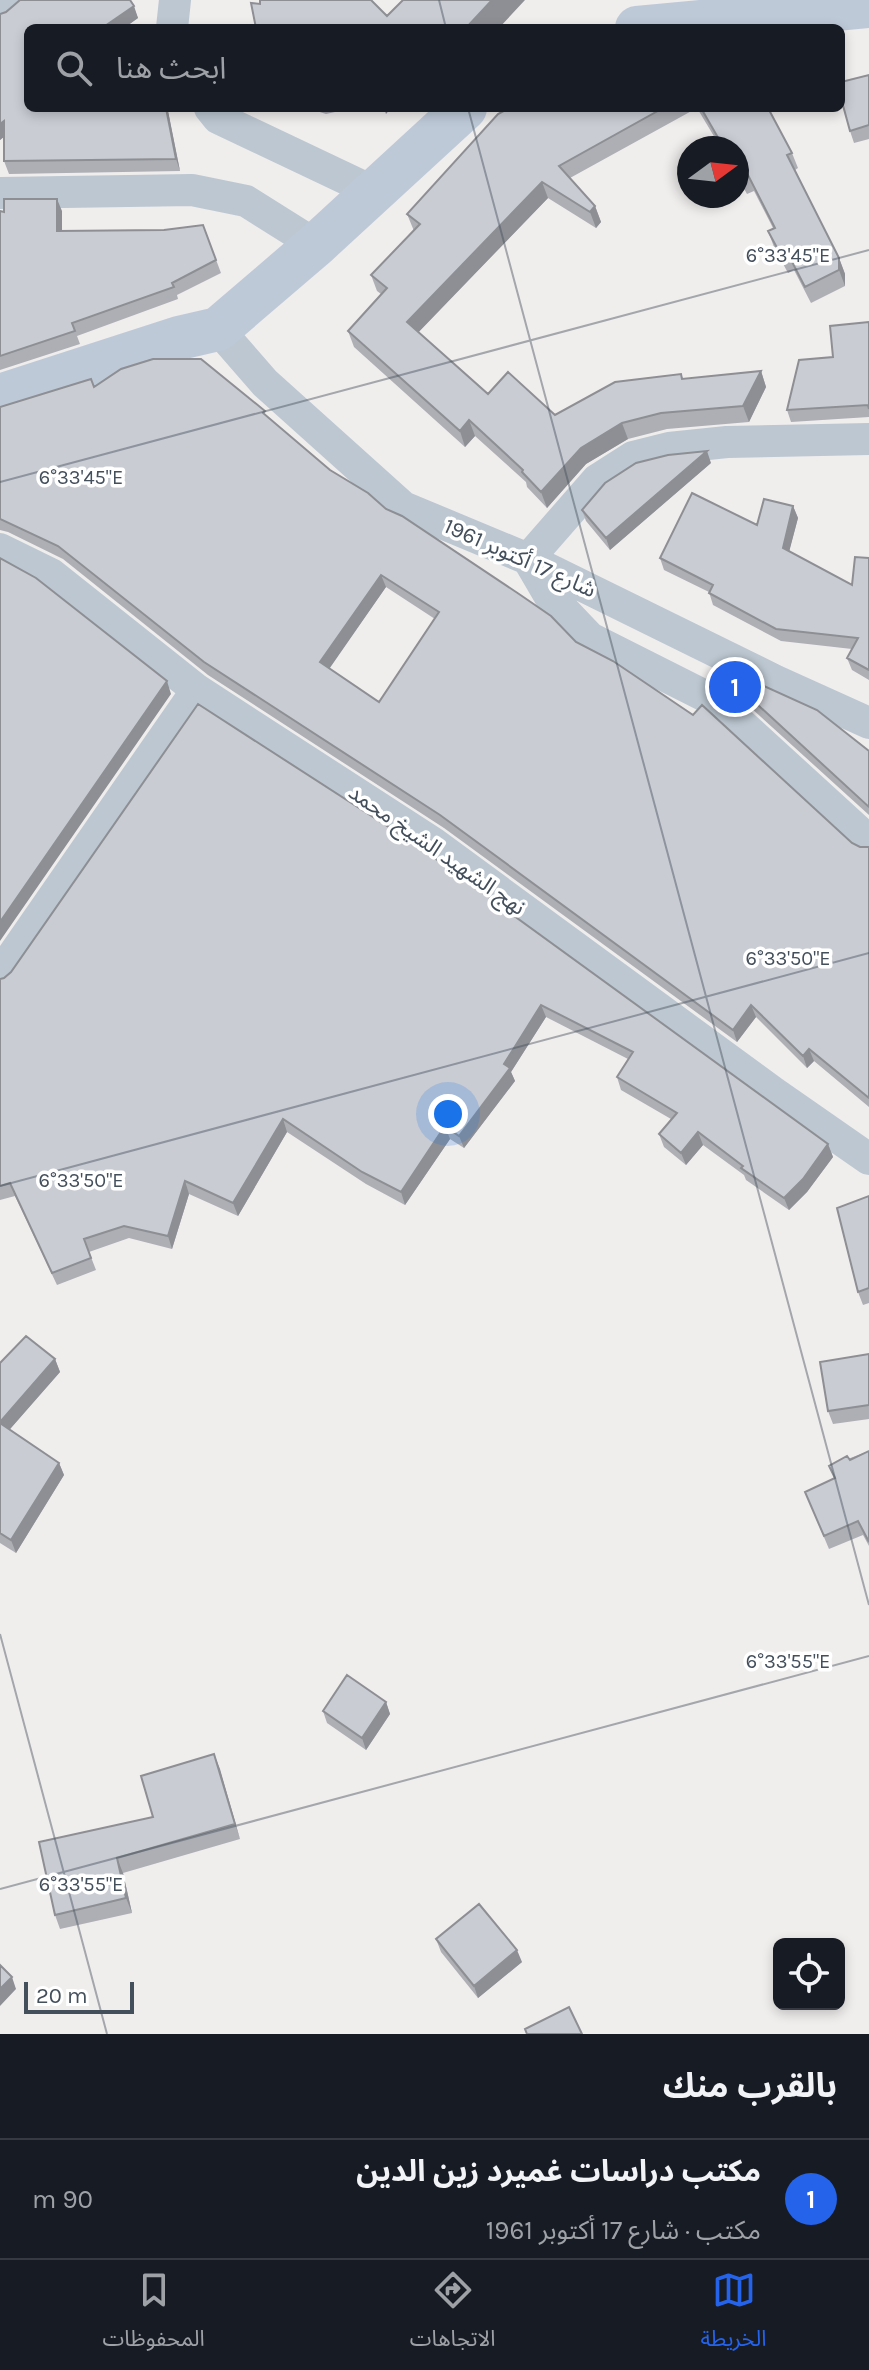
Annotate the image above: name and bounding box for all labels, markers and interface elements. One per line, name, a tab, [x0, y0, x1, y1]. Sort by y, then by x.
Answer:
search box	[24, 24, 845, 112]
icon: search	[52, 46, 96, 90]
text: ابحث هنا	[116, 50, 226, 86]
north arrow	[677, 136, 749, 208]
text: 6°33'45"E	[746, 244, 830, 267]
text: 6°33'45"E	[39, 466, 123, 489]
street label: شارع 17 أكتوبر 1961	[439, 512, 600, 606]
pin: 1	[709, 657, 761, 717]
street label: نهج الشهيد الشيخ محمد	[342, 779, 530, 923]
text: 6°33'50"E	[745, 947, 831, 970]
your location	[428, 1094, 468, 1134]
text: 6°33'50"E	[38, 1169, 124, 1192]
text: 6°33'55"E	[746, 1650, 830, 1673]
text: 6°33'55"E	[39, 1873, 123, 1896]
map controls	[773, 1938, 845, 2010]
button: locate	[773, 1938, 845, 2010]
scale bar	[24, 1978, 134, 2014]
text: 20 m	[36, 1983, 88, 2009]
text: بالقرب منك	[663, 2066, 837, 2106]
text: مكتب دراسات غميرد زين الدين	[356, 2153, 761, 2189]
text: 90 m	[32, 2184, 93, 2215]
text: 1	[806, 2184, 816, 2215]
text: مكتب · شارع 17 أكتوبر 1961	[486, 2215, 761, 2246]
tab: المحفوظات	[103, 2268, 205, 2362]
tab: الاتجاهات	[410, 2268, 496, 2362]
tab: الخريطة	[701, 2268, 767, 2362]

